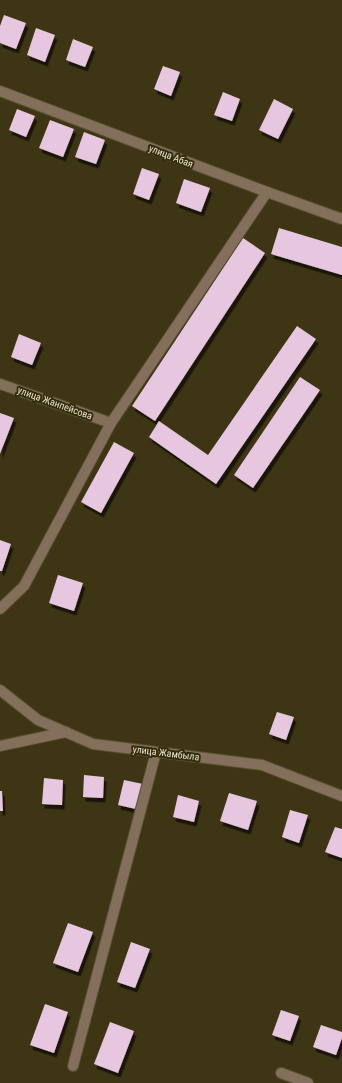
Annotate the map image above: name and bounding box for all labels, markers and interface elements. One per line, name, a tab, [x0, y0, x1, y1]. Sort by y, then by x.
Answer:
street label: улица Абая	[147, 142, 195, 170]
street label: улица Жанпейсова	[16, 384, 94, 422]
street label: улица Жамбыла	[132, 743, 200, 763]

